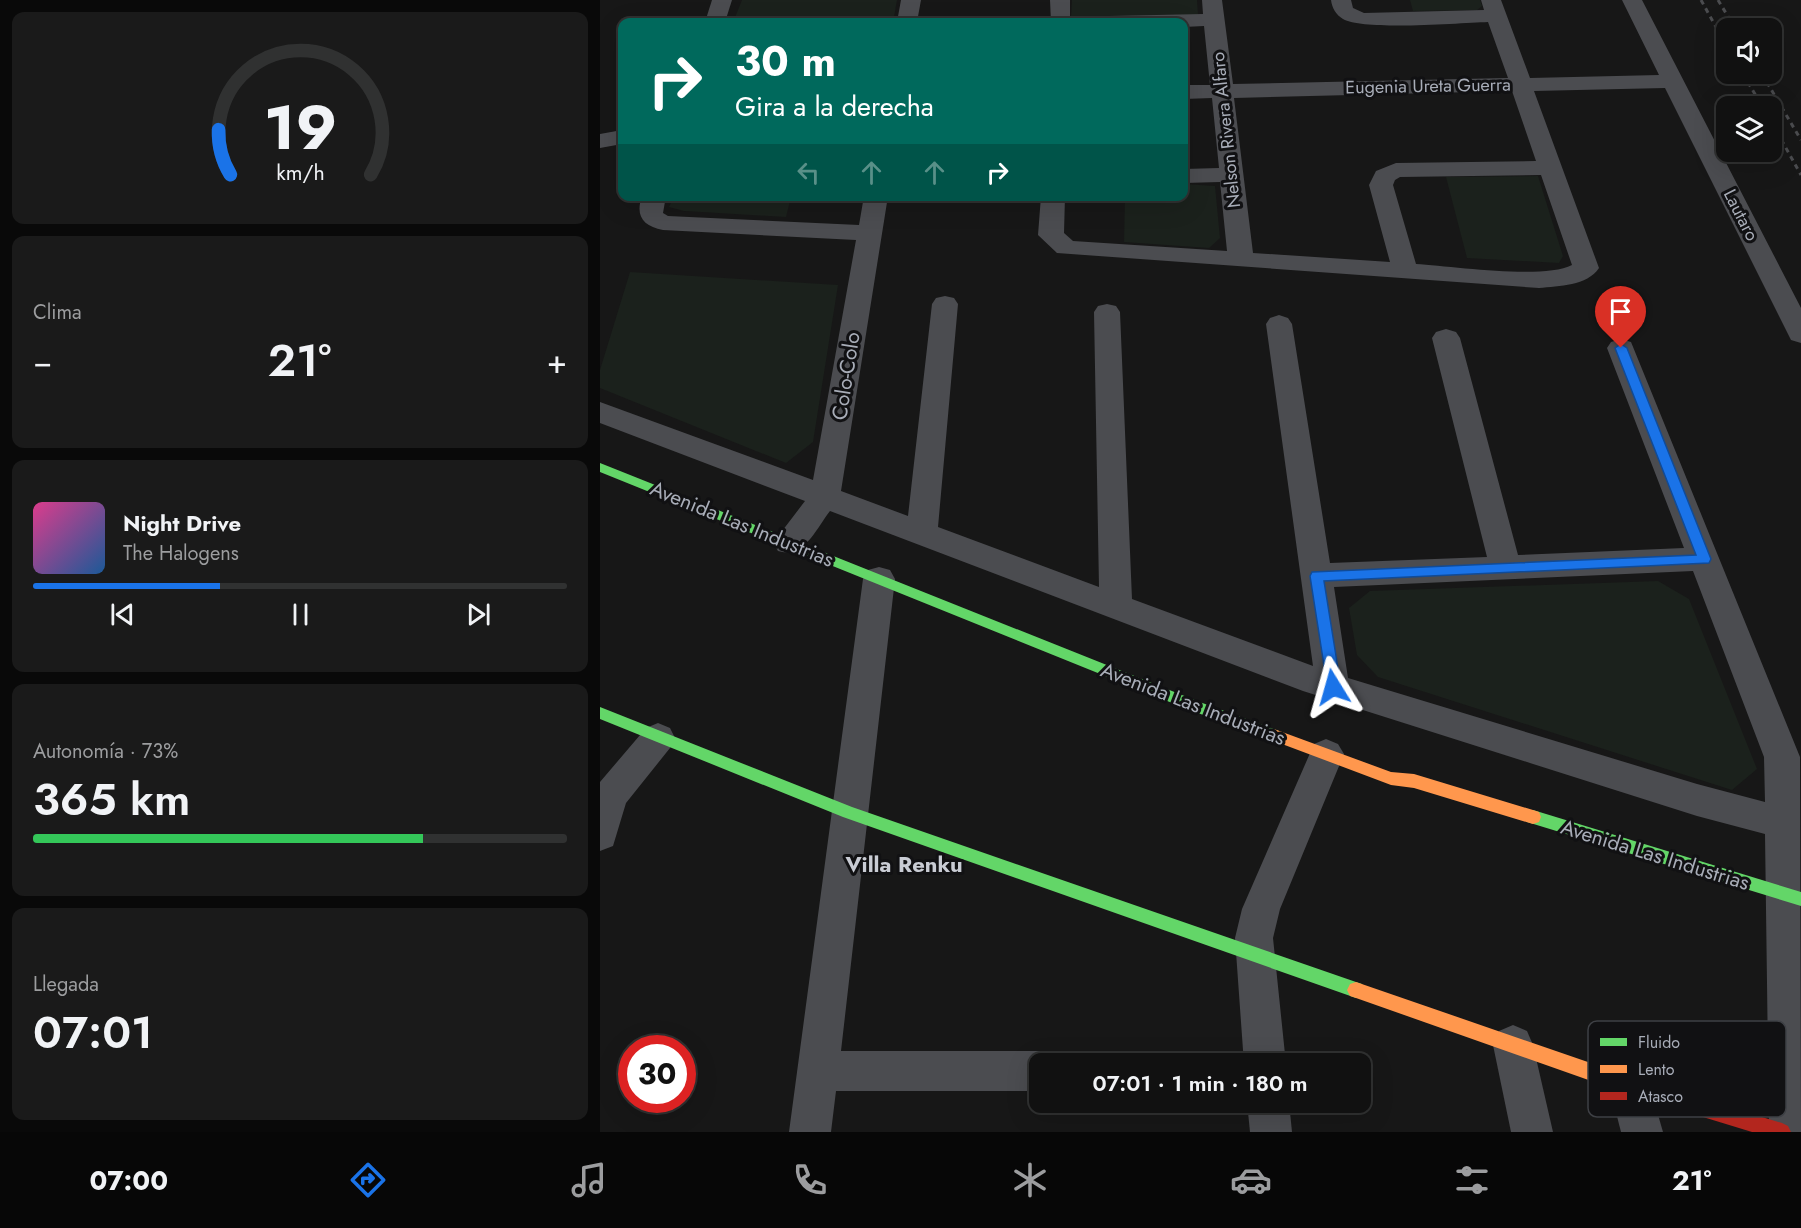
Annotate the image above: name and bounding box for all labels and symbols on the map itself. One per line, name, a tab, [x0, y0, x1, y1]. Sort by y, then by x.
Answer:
street label: Nelson Rivera Alfaro	[1205, 51, 1247, 209]
street label: Eugenia Ureta Guerra	[1345, 72, 1511, 100]
street label: Lautaro	[1717, 185, 1765, 246]
pin	[1595, 286, 1646, 348]
street label: Colo-Colo	[824, 330, 868, 422]
street label: Avenida Las Industrias	[646, 473, 838, 575]
street label: Avenida Las Industrias	[1096, 655, 1290, 753]
position arrow	[1301, 655, 1365, 719]
street label: Avenida Las Industrias	[1557, 812, 1753, 898]
district label: Villa Renku	[844, 848, 963, 880]
legend	[1588, 1021, 1786, 1117]
text: Fluido	[1638, 1031, 1680, 1054]
speed limit sign: 30	[618, 1035, 696, 1113]
text: Lento	[1638, 1058, 1675, 1081]
text: Atasco	[1638, 1085, 1683, 1108]

